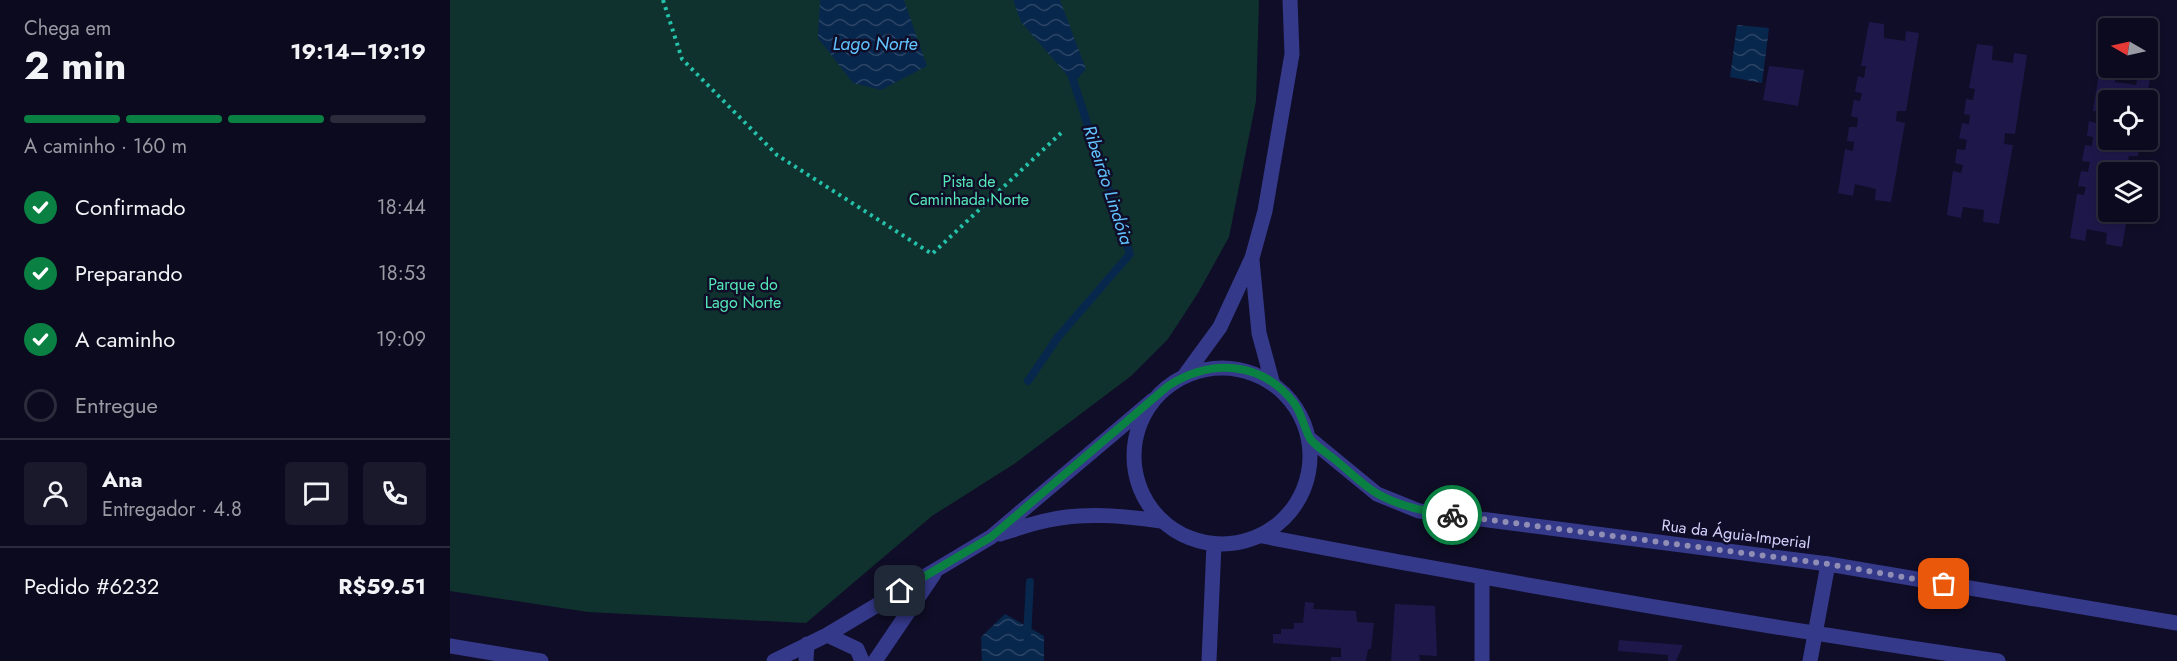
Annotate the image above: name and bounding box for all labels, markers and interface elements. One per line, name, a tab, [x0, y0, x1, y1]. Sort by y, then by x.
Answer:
text: Chega em	[24, 14, 111, 43]
north arrow	[2098, 18, 2158, 78]
map controls	[2098, 18, 2158, 222]
water label: Lago Norte	[833, 31, 918, 57]
text: 19:14–19:19	[290, 35, 426, 67]
text: 2 min	[24, 37, 126, 94]
button: locate	[2098, 90, 2158, 150]
water label: Ribeirão Lindóia	[1076, 122, 1140, 248]
text: A caminho · 160 m	[24, 132, 187, 161]
button: layers	[2098, 162, 2158, 222]
park label: Pista de Caminhada Norte	[909, 170, 1029, 211]
icon: check	[24, 191, 57, 224]
text: Confirmado	[75, 191, 185, 223]
text: 18:44	[377, 193, 426, 222]
icon: check	[24, 257, 57, 290]
text: Preparando	[75, 257, 183, 289]
text: 18:53	[378, 259, 426, 288]
park label: Parque do Lago Norte	[705, 273, 781, 314]
icon: check	[24, 323, 57, 356]
text: A caminho	[75, 323, 175, 355]
text: 19:09	[376, 325, 426, 354]
text: Entregue	[75, 389, 158, 421]
button: person	[24, 462, 87, 525]
button: chat	[285, 462, 348, 525]
button: phone	[363, 462, 426, 525]
text: Ana	[102, 463, 143, 495]
courier	[1422, 485, 1482, 545]
text: Entregador · 4.8	[102, 495, 242, 524]
icon: bike	[1436, 499, 1469, 532]
street label: Rua da Águia-Imperial	[1660, 513, 1812, 555]
pin	[1918, 558, 1969, 609]
pin	[874, 565, 925, 616]
icon: bag	[1927, 567, 1960, 600]
text: Pedido #6232	[24, 570, 159, 602]
text: R$59.51	[338, 570, 426, 602]
icon: home	[883, 574, 916, 607]

